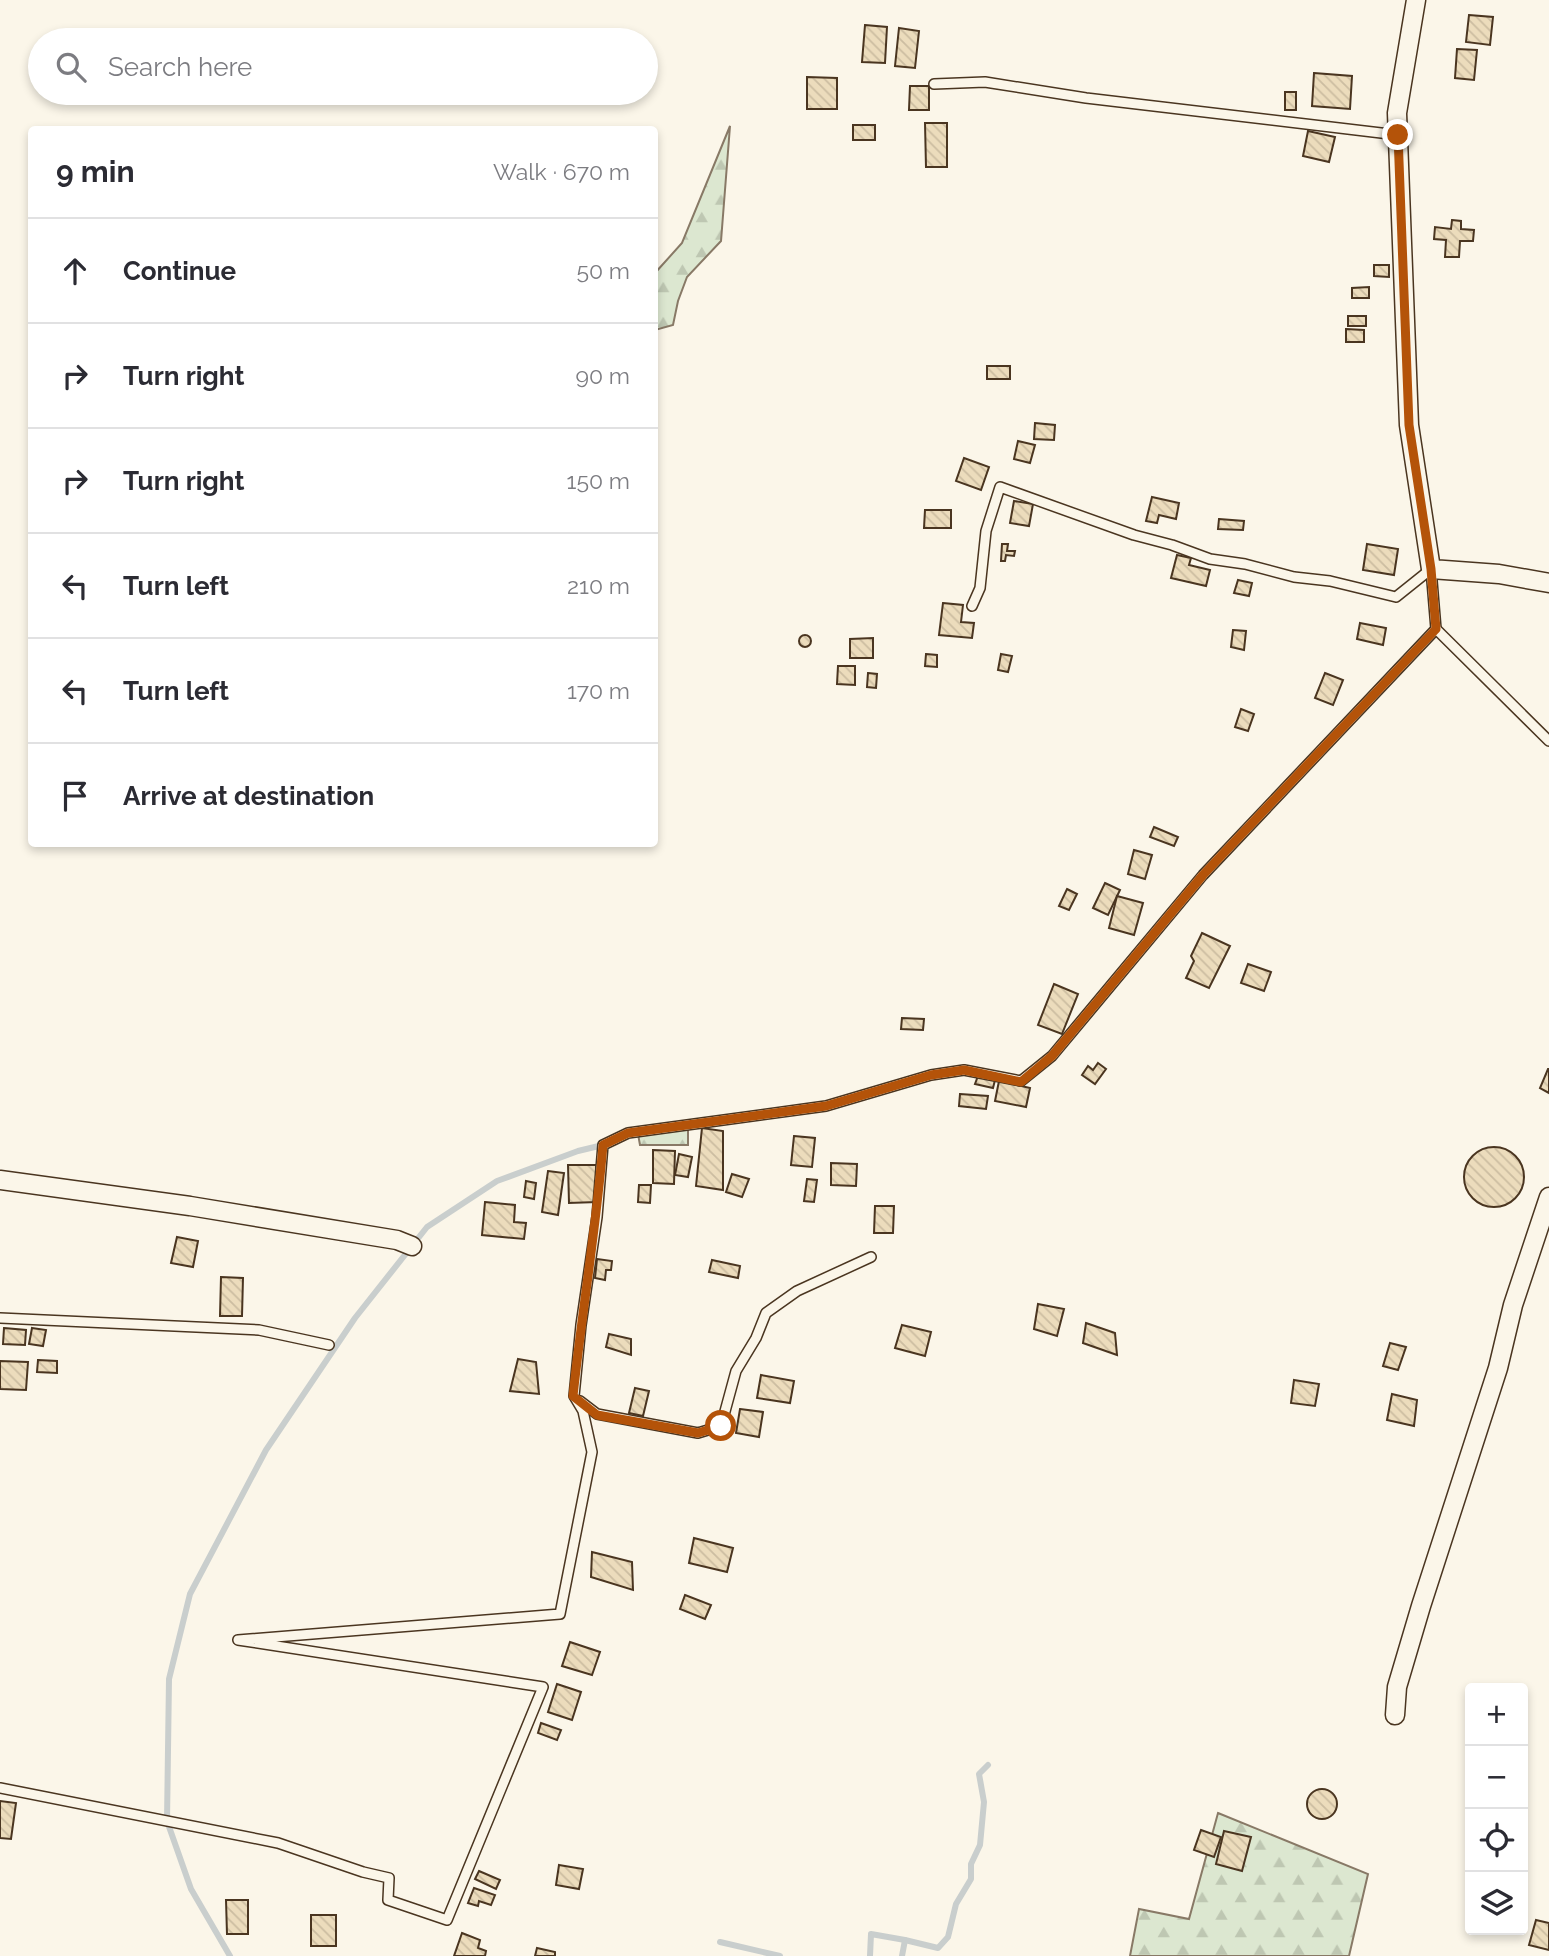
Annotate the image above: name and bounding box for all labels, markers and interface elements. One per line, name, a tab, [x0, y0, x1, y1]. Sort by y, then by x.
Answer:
search box	[28, 28, 658, 105]
icon: search	[52, 48, 90, 86]
text: Search here	[108, 52, 252, 82]
route end	[1382, 119, 1413, 150]
text: 9 min	[56, 154, 135, 189]
text: Walk · 670 m	[493, 158, 630, 185]
icon: ahead	[56, 252, 94, 290]
text: Continue	[123, 256, 236, 286]
text: 50 m	[576, 257, 630, 284]
icon: right	[56, 357, 94, 395]
text: Turn right	[123, 361, 244, 391]
text: 90 m	[575, 362, 630, 389]
icon: right	[56, 462, 94, 500]
text: Turn right	[123, 466, 244, 496]
text: 150 m	[567, 467, 630, 494]
icon: left	[56, 567, 94, 605]
text: Turn left	[123, 571, 229, 601]
text: 210 m	[567, 572, 630, 599]
icon: left	[56, 672, 94, 710]
text: Turn left	[123, 676, 229, 706]
text: 170 m	[567, 677, 630, 704]
icon: arrive	[56, 777, 94, 815]
text: Arrive at destination	[123, 781, 374, 811]
route start	[705, 1410, 736, 1441]
map controls	[1465, 1683, 1528, 1935]
button: +	[1465, 1683, 1528, 1746]
button: −	[1465, 1746, 1528, 1809]
button: locate	[1465, 1809, 1528, 1872]
button: layers	[1465, 1872, 1528, 1935]

